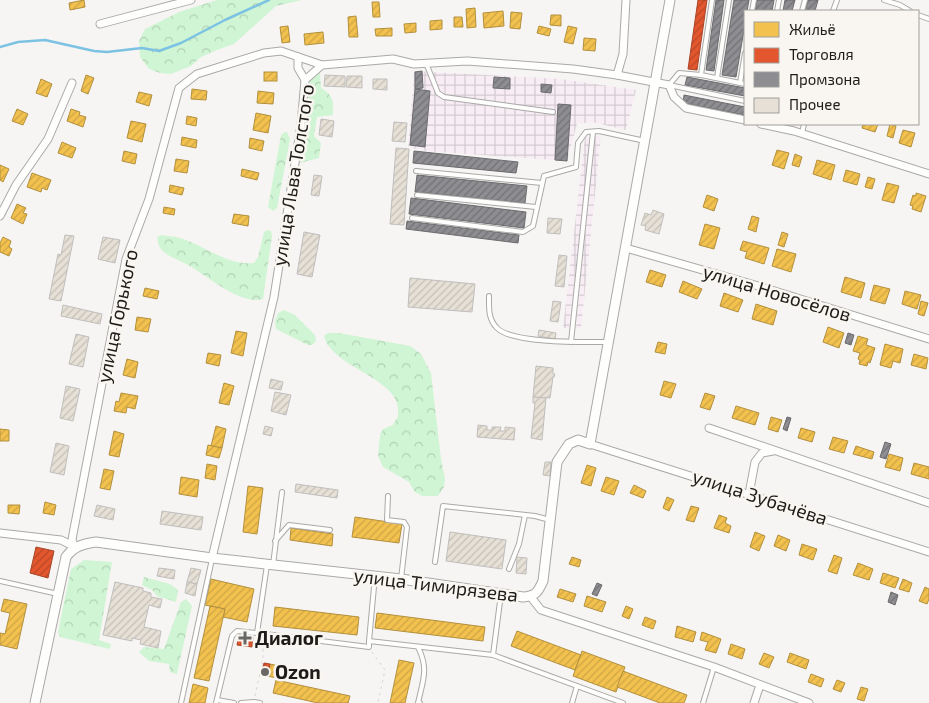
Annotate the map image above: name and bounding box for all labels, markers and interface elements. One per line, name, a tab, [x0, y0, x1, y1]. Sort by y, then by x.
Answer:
legend	[744, 10, 919, 125]
text: Жильё	[789, 20, 836, 38]
text: Торговля	[789, 45, 854, 63]
text: Промзона	[789, 70, 861, 88]
street label: улица Льва Толстого	[267, 82, 319, 268]
text: Прочее	[789, 95, 841, 113]
street label: улица Горького	[91, 247, 143, 385]
street label: улица Новосёлов	[700, 259, 854, 327]
street label: улица Зубачёва	[689, 464, 831, 530]
street label: улица Тимирязева	[352, 563, 520, 607]
place label: Диалог	[255, 626, 323, 649]
marker: Диалог	[239, 632, 251, 644]
place label: Ozon	[275, 660, 321, 683]
marker: Ozon	[259, 666, 271, 678]

